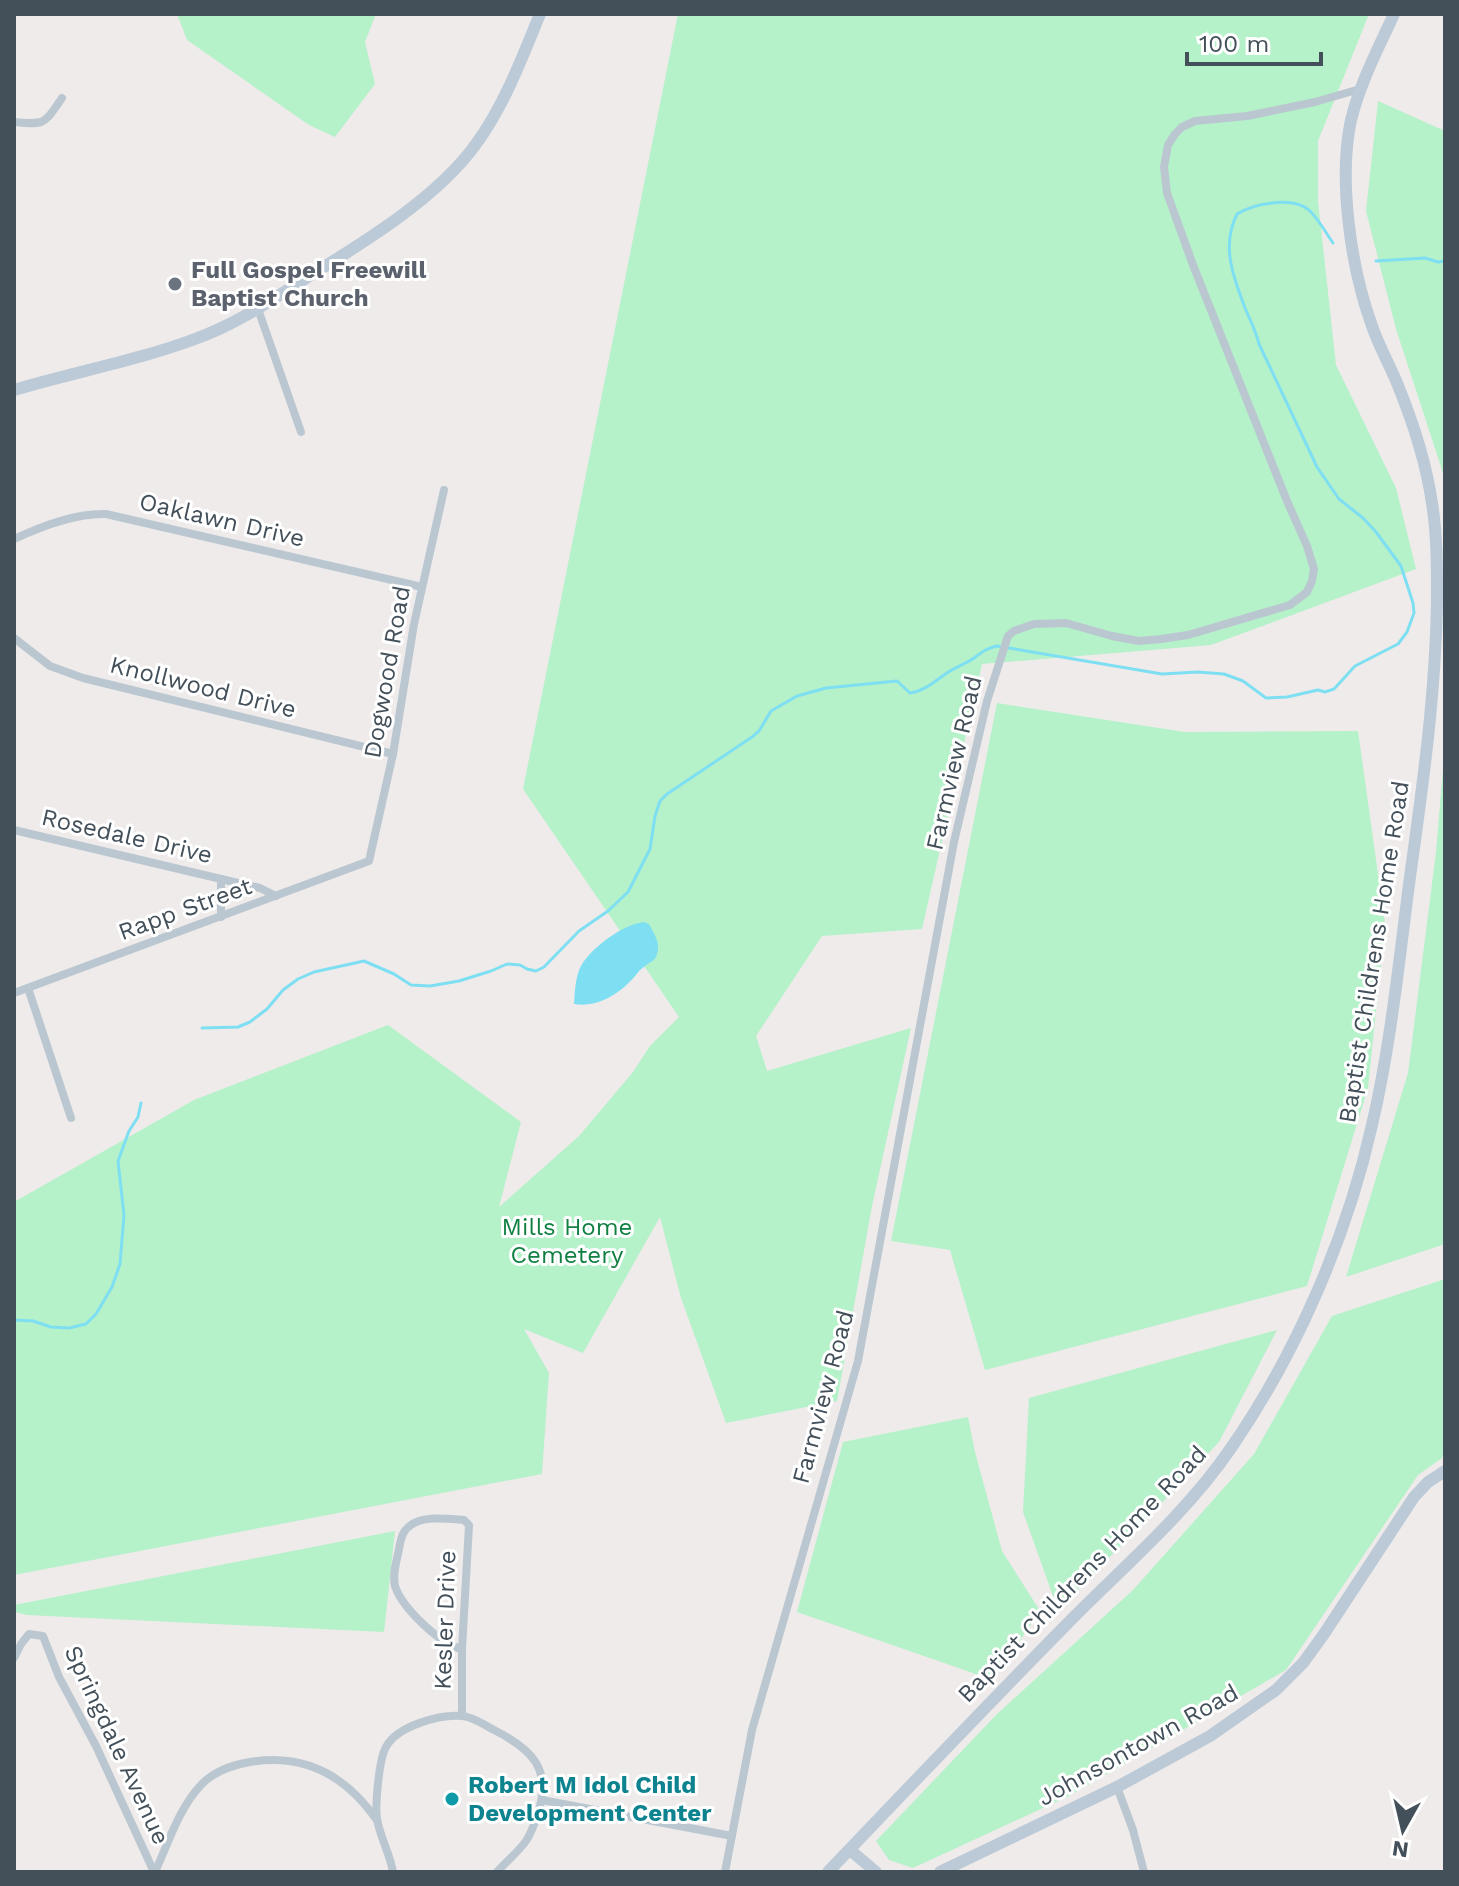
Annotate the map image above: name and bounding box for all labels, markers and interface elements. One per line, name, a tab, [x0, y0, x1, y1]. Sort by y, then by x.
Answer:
scale bar	[1187, 16, 1321, 66]
text: 100 m	[1199, 30, 1269, 58]
place label: Full Gospel Freewill Baptist Church	[191, 256, 427, 312]
marker: Full Gospel Freewill Baptist Church	[166, 275, 184, 293]
street label: Oaklawn Drive	[137, 487, 307, 553]
street label: Dogwood Road	[358, 584, 416, 760]
street label: Knollwood Drive	[107, 650, 299, 724]
street label: Farmview Road	[920, 673, 988, 853]
street label: Baptist Childrens Home Road	[1333, 779, 1415, 1125]
street label: Rosedale Drive	[39, 803, 215, 869]
street label: Rapp Street	[114, 872, 256, 946]
park label: Mills Home Cemetery	[502, 1213, 632, 1269]
street label: Farmview Road	[786, 1307, 860, 1487]
street label: Baptist Childrens Home Road	[952, 1440, 1212, 1708]
street label: Kesler Drive	[429, 1550, 461, 1690]
street label: Springdale Avenue	[59, 1641, 175, 1849]
street label: Johnsontown Road	[1033, 1678, 1243, 1812]
place label: Robert M Idol Child Development Center	[468, 1771, 712, 1827]
marker: Robert M Idol Child Development Center	[443, 1790, 461, 1808]
north arrow	[1363, 1790, 1443, 1870]
text: N	[1390, 1836, 1410, 1863]

